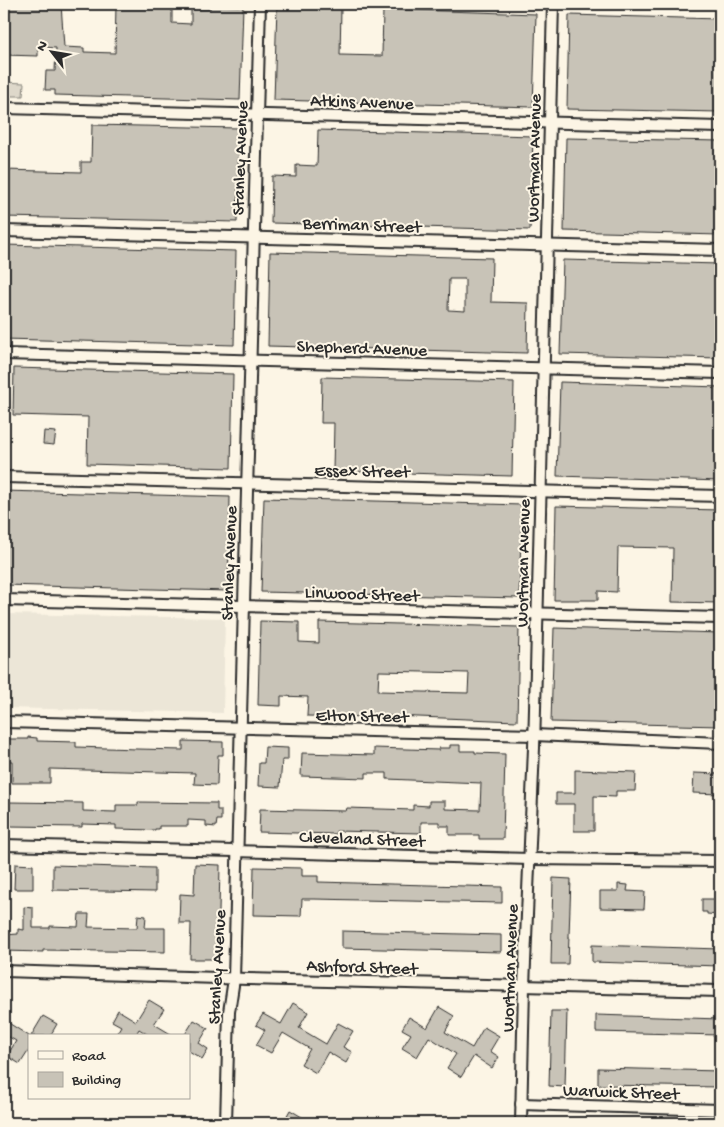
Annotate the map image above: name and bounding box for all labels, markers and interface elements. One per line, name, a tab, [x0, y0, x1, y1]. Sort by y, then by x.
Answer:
north arrow	[28, 28, 78, 78]
text: N	[33, 38, 53, 55]
street label: Atkins Avenue	[310, 91, 415, 116]
street label: Wortman Avenue	[524, 93, 547, 222]
street label: Stanley Avenue	[229, 100, 254, 216]
street label: Berriman Street	[301, 214, 423, 239]
street label: Shepherd Avenue	[296, 337, 428, 362]
street label: Essex Street	[314, 461, 412, 484]
street label: Wortman Avenue	[513, 498, 536, 627]
street label: Stanley Avenue	[218, 505, 243, 621]
street label: Linwood Street	[304, 583, 421, 608]
street label: Elton Street	[315, 706, 410, 729]
street label: Cleveland Street	[299, 828, 427, 853]
street label: Wortman Avenue	[499, 903, 524, 1032]
street label: Stanley Avenue	[205, 909, 232, 1025]
street label: Ashford Street	[306, 956, 419, 981]
legend	[28, 1034, 190, 1100]
text: Road	[72, 1048, 106, 1066]
text: Building	[71, 1072, 121, 1090]
street label: Warwick Street	[563, 1081, 681, 1106]

